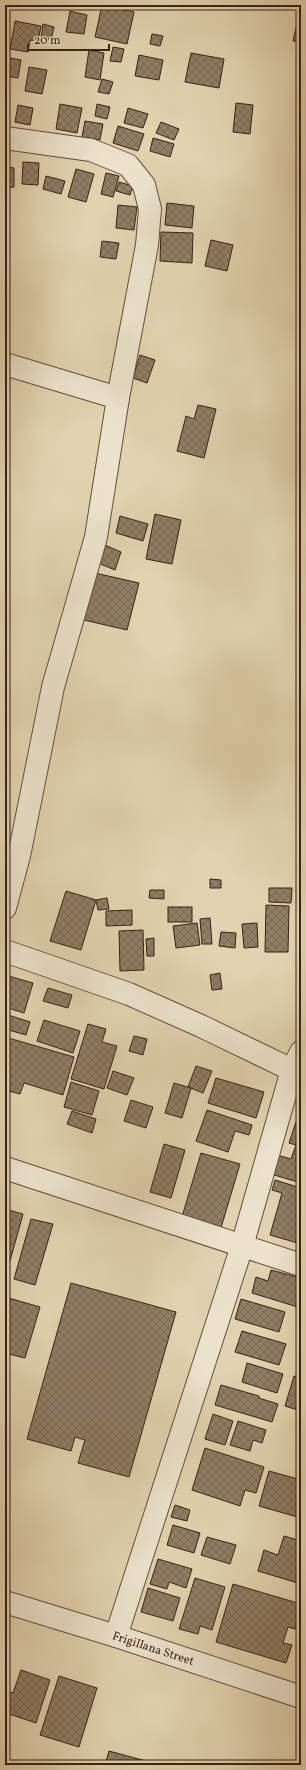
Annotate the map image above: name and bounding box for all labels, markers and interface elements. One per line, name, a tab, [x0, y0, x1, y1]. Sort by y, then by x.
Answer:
scale bar	[28, 26, 109, 52]
text: 20 m	[34, 33, 61, 49]
street label: Frigillana Street	[110, 1628, 196, 1670]

